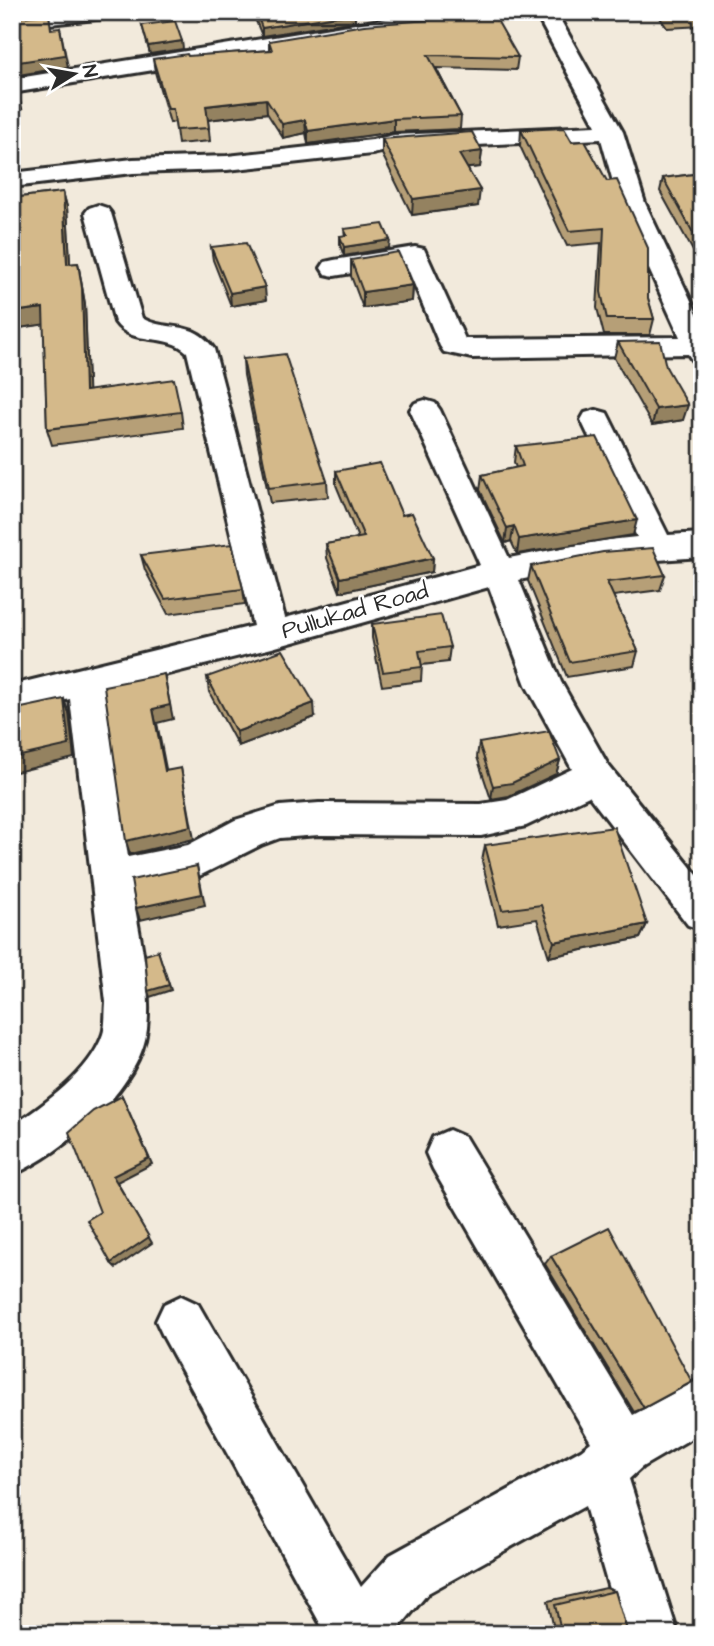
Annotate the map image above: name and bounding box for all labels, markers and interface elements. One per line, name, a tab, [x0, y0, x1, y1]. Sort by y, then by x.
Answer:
north arrow	[38, 38, 108, 108]
text: N	[75, 63, 104, 80]
street label: Pullukad Road	[278, 574, 432, 648]

